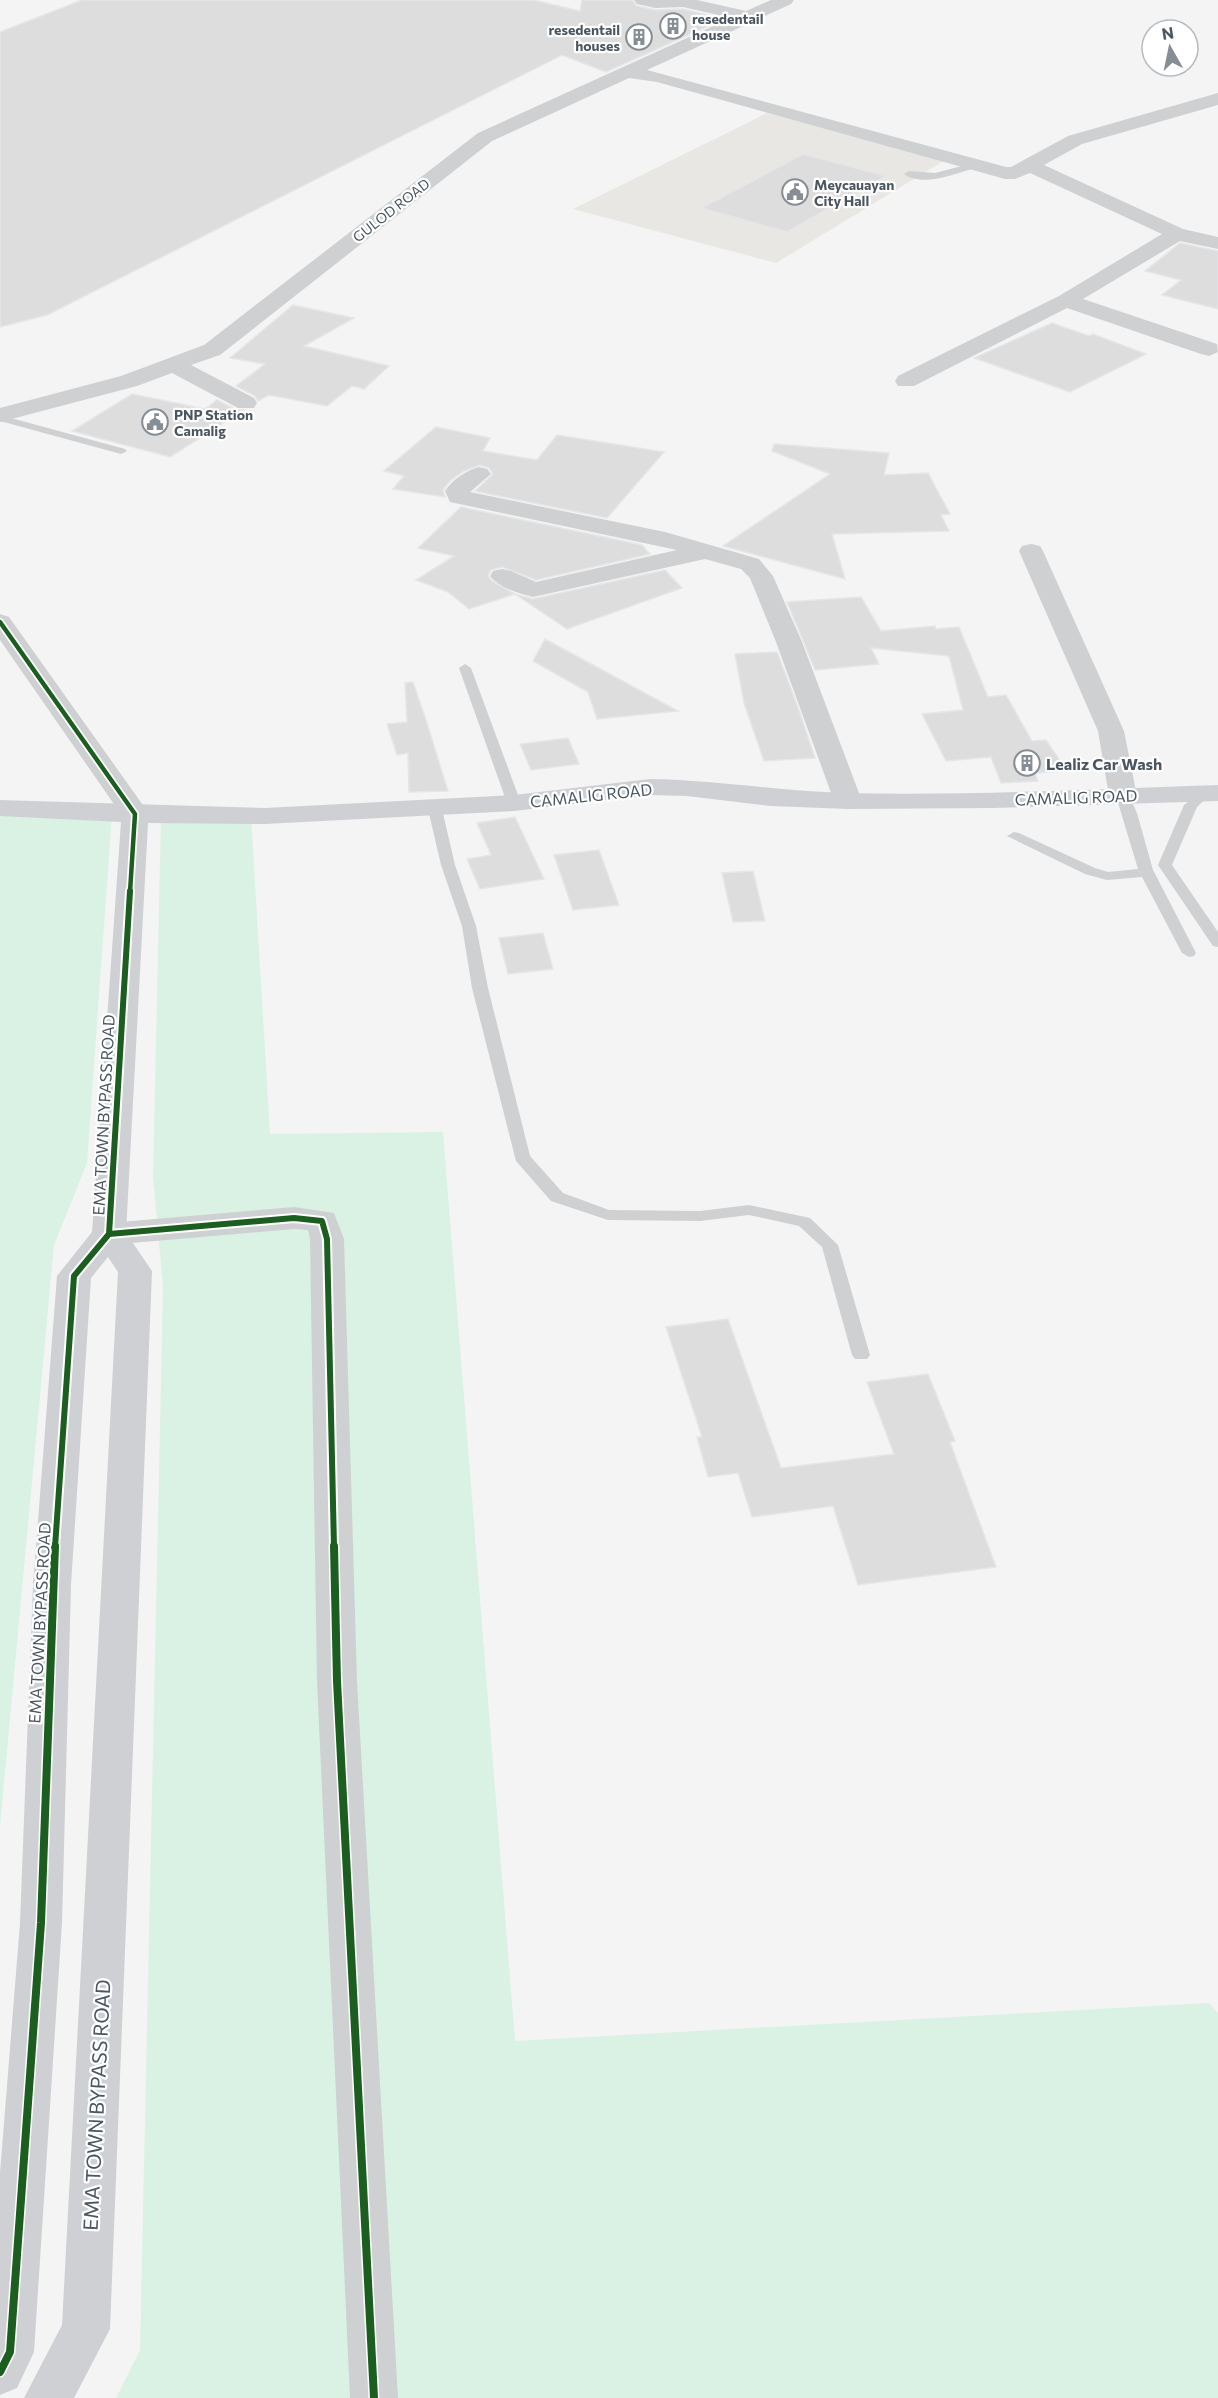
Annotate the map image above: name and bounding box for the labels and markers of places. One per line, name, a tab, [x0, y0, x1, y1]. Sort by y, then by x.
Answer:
place label: resedentail house	[692, 10, 764, 43]
building icon: resedentail house	[658, 11, 688, 41]
place label: resedentail houses	[548, 21, 620, 54]
building icon: resedentail houses	[624, 22, 654, 52]
place label: Meycauayan City Hall	[814, 176, 894, 209]
public building icon: Meycauayan City Hall	[780, 177, 810, 207]
place label: PNP Station Camalig	[174, 406, 253, 439]
public building icon: PNP Station Camalig	[140, 407, 170, 437]
building icon: Lealiz Car Wash	[1012, 748, 1042, 778]
place label: Lealiz Car Wash	[1046, 754, 1162, 773]

